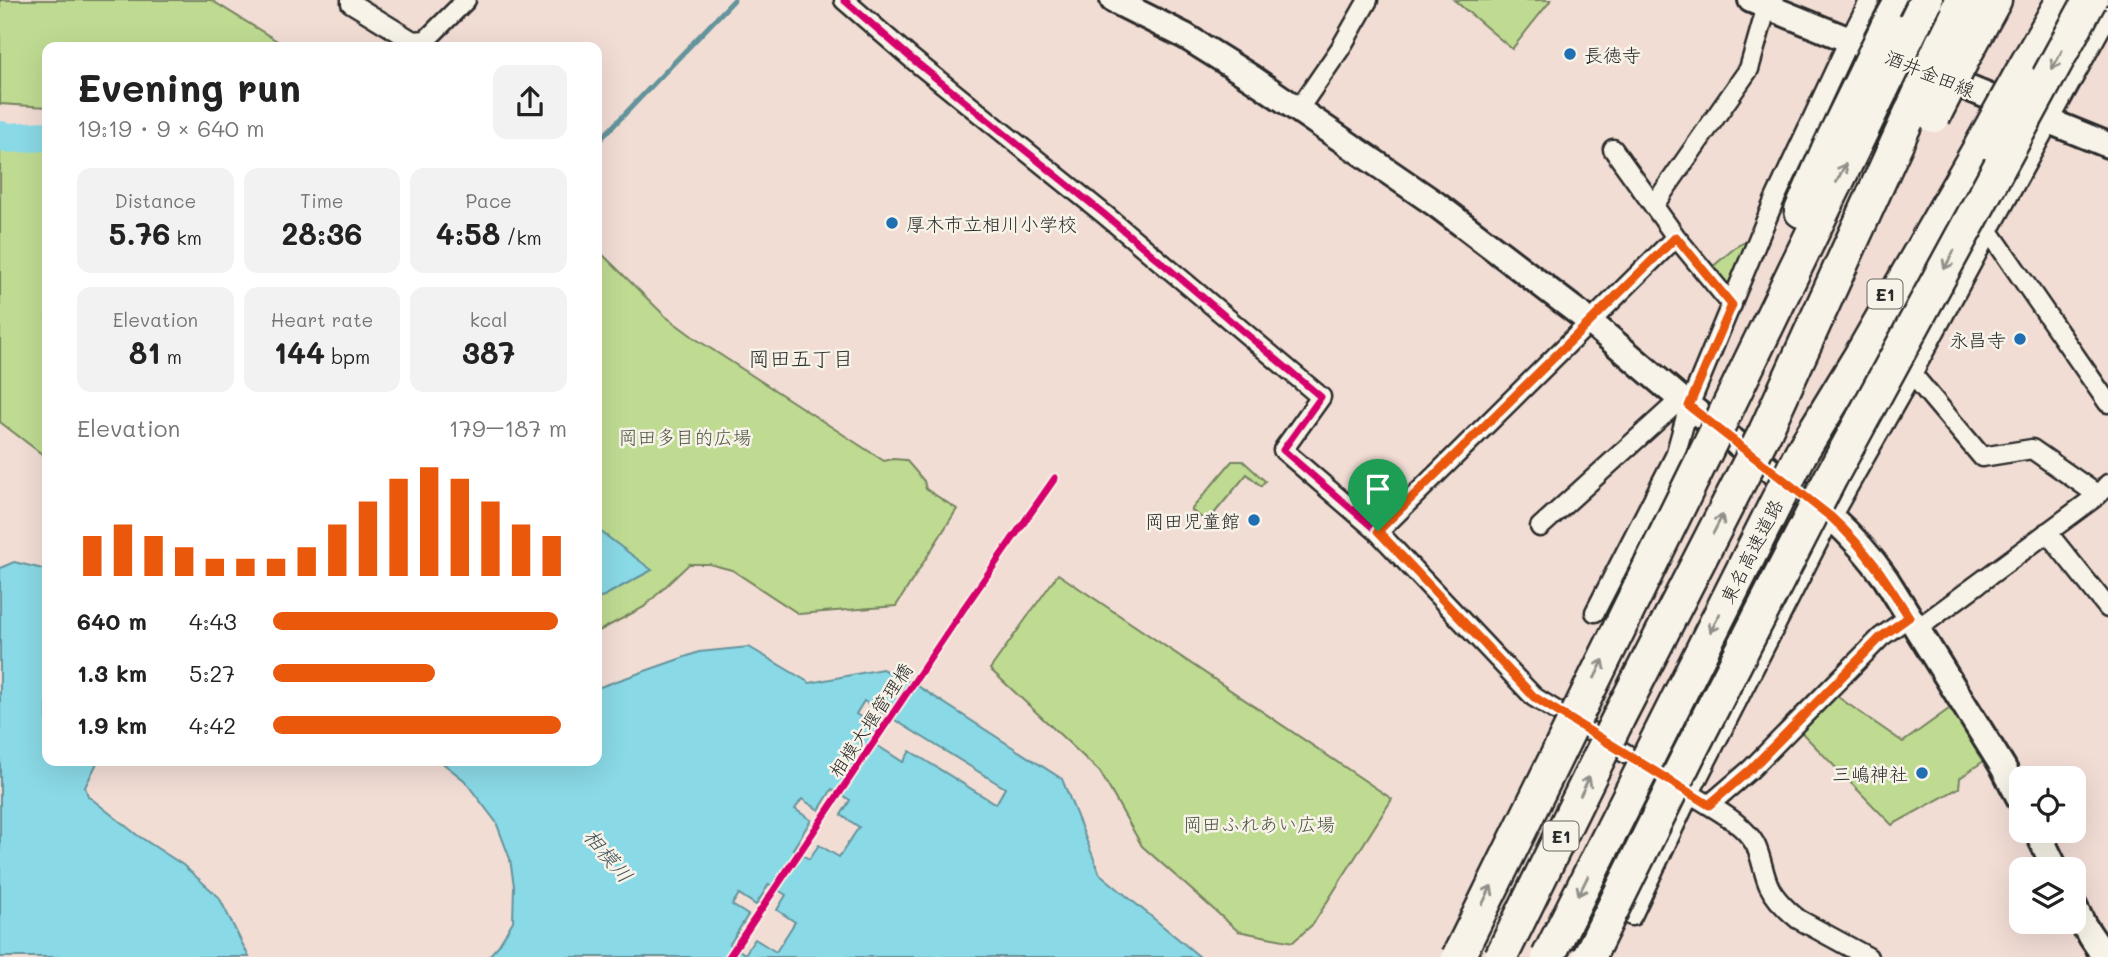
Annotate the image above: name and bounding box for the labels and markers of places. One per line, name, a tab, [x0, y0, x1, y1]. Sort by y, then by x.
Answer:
place label: 長徳寺	[1584, 42, 1641, 67]
marker: 長徳寺	[1562, 46, 1578, 62]
place label: 厚木市立相川小学校	[906, 211, 1077, 236]
marker: 厚木市立相川小学校	[884, 215, 900, 231]
place label: 永昌寺	[1949, 327, 2006, 352]
marker: 永昌寺	[2012, 331, 2028, 347]
pin	[1348, 459, 1408, 531]
place label: 岡田児童館	[1145, 508, 1240, 533]
marker: 岡田児童館	[1246, 512, 1262, 528]
place label: 三嶋神社	[1832, 761, 1908, 786]
marker: 三嶋神社	[1914, 765, 1930, 781]

